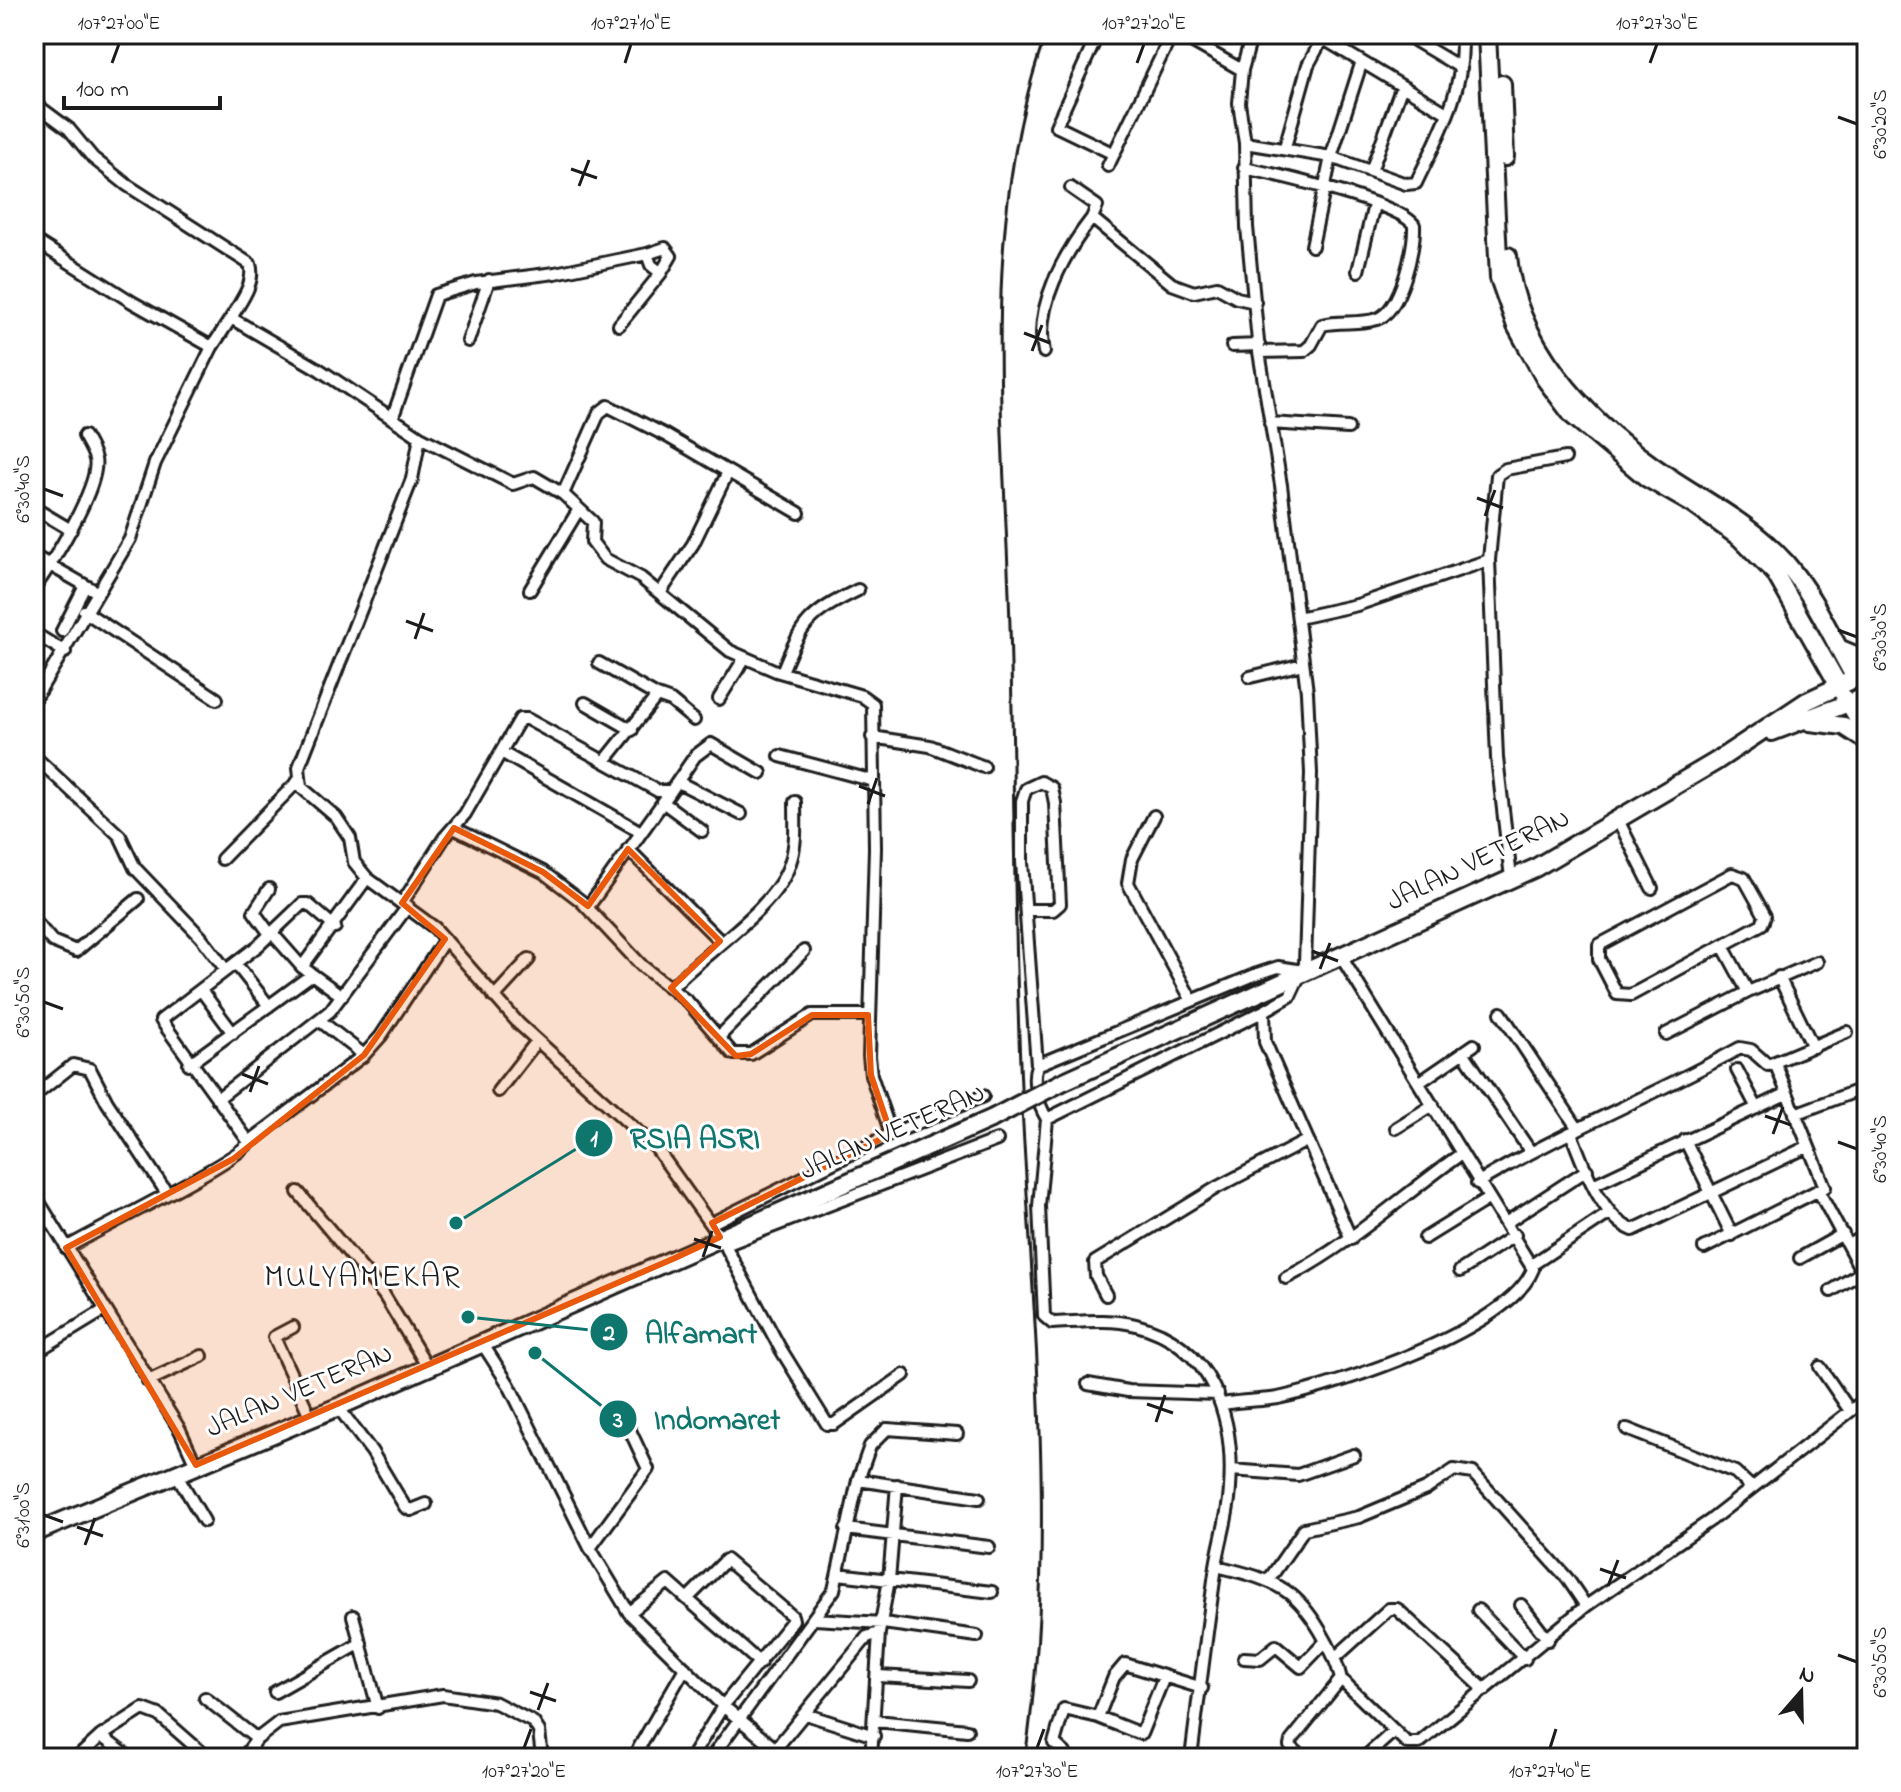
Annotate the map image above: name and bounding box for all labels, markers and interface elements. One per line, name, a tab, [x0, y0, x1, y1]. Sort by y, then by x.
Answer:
text: 107°27'00"E	[78, 10, 160, 39]
text: 107°27'10"E	[591, 10, 671, 39]
text: 107°27'20"E	[1102, 10, 1186, 39]
text: 107°27'30"E	[1616, 10, 1698, 39]
scale bar	[64, 60, 220, 110]
text: 100 m	[76, 73, 129, 108]
text: 6°30'20"S	[1867, 89, 1896, 159]
text: 6°30'40"S	[10, 455, 39, 523]
text: 6°30'30"S	[1867, 603, 1896, 671]
street label: JALAN VETERAN	[1380, 799, 1578, 923]
text: 6°30'50"S	[10, 966, 39, 1037]
street label: JALAN VETERAN	[794, 1074, 992, 1192]
callout: RSIA ASRI	[574, 1111, 776, 1165]
text: 6°30'40"S	[1867, 1115, 1896, 1183]
text: RSIA ASRI	[630, 1119, 760, 1163]
text: 1	[590, 1123, 598, 1158]
district label: MULYAMEKAR	[264, 1255, 462, 1302]
callout: Alfamart	[589, 1305, 773, 1359]
text: Alfamart	[645, 1314, 758, 1358]
text: 2	[602, 1317, 615, 1352]
street label: JALAN VETERAN	[200, 1334, 400, 1450]
callout: Indomaret	[598, 1392, 796, 1446]
text: Indomaret	[654, 1400, 781, 1444]
text: 3	[612, 1404, 623, 1439]
text: 6°31'00"S	[10, 1482, 39, 1548]
text: 6°30'50"S	[1867, 1626, 1896, 1697]
north arrow	[1761, 1652, 1841, 1732]
text: N	[1794, 1658, 1819, 1694]
text: 107°27'20"E	[482, 1758, 566, 1787]
text: 107°27'30"E	[996, 1758, 1078, 1787]
text: 107°27'40"E	[1509, 1758, 1591, 1787]

